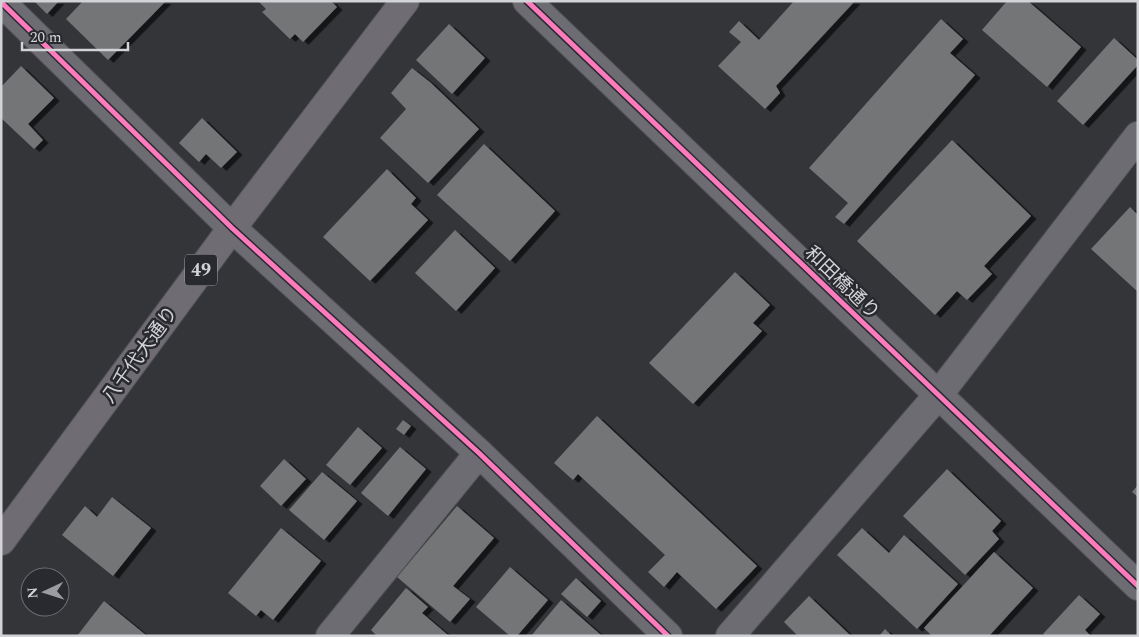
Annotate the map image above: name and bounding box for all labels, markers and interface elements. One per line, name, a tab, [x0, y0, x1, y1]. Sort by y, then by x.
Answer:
scale bar	[22, 20, 129, 52]
text: 20 m	[30, 26, 62, 49]
street label: 和田橋通り	[798, 240, 886, 327]
road number: 49	[185, 254, 217, 286]
street label: 八千代大通り	[95, 300, 185, 410]
north arrow	[20, 567, 70, 617]
text: N	[22, 586, 43, 599]

